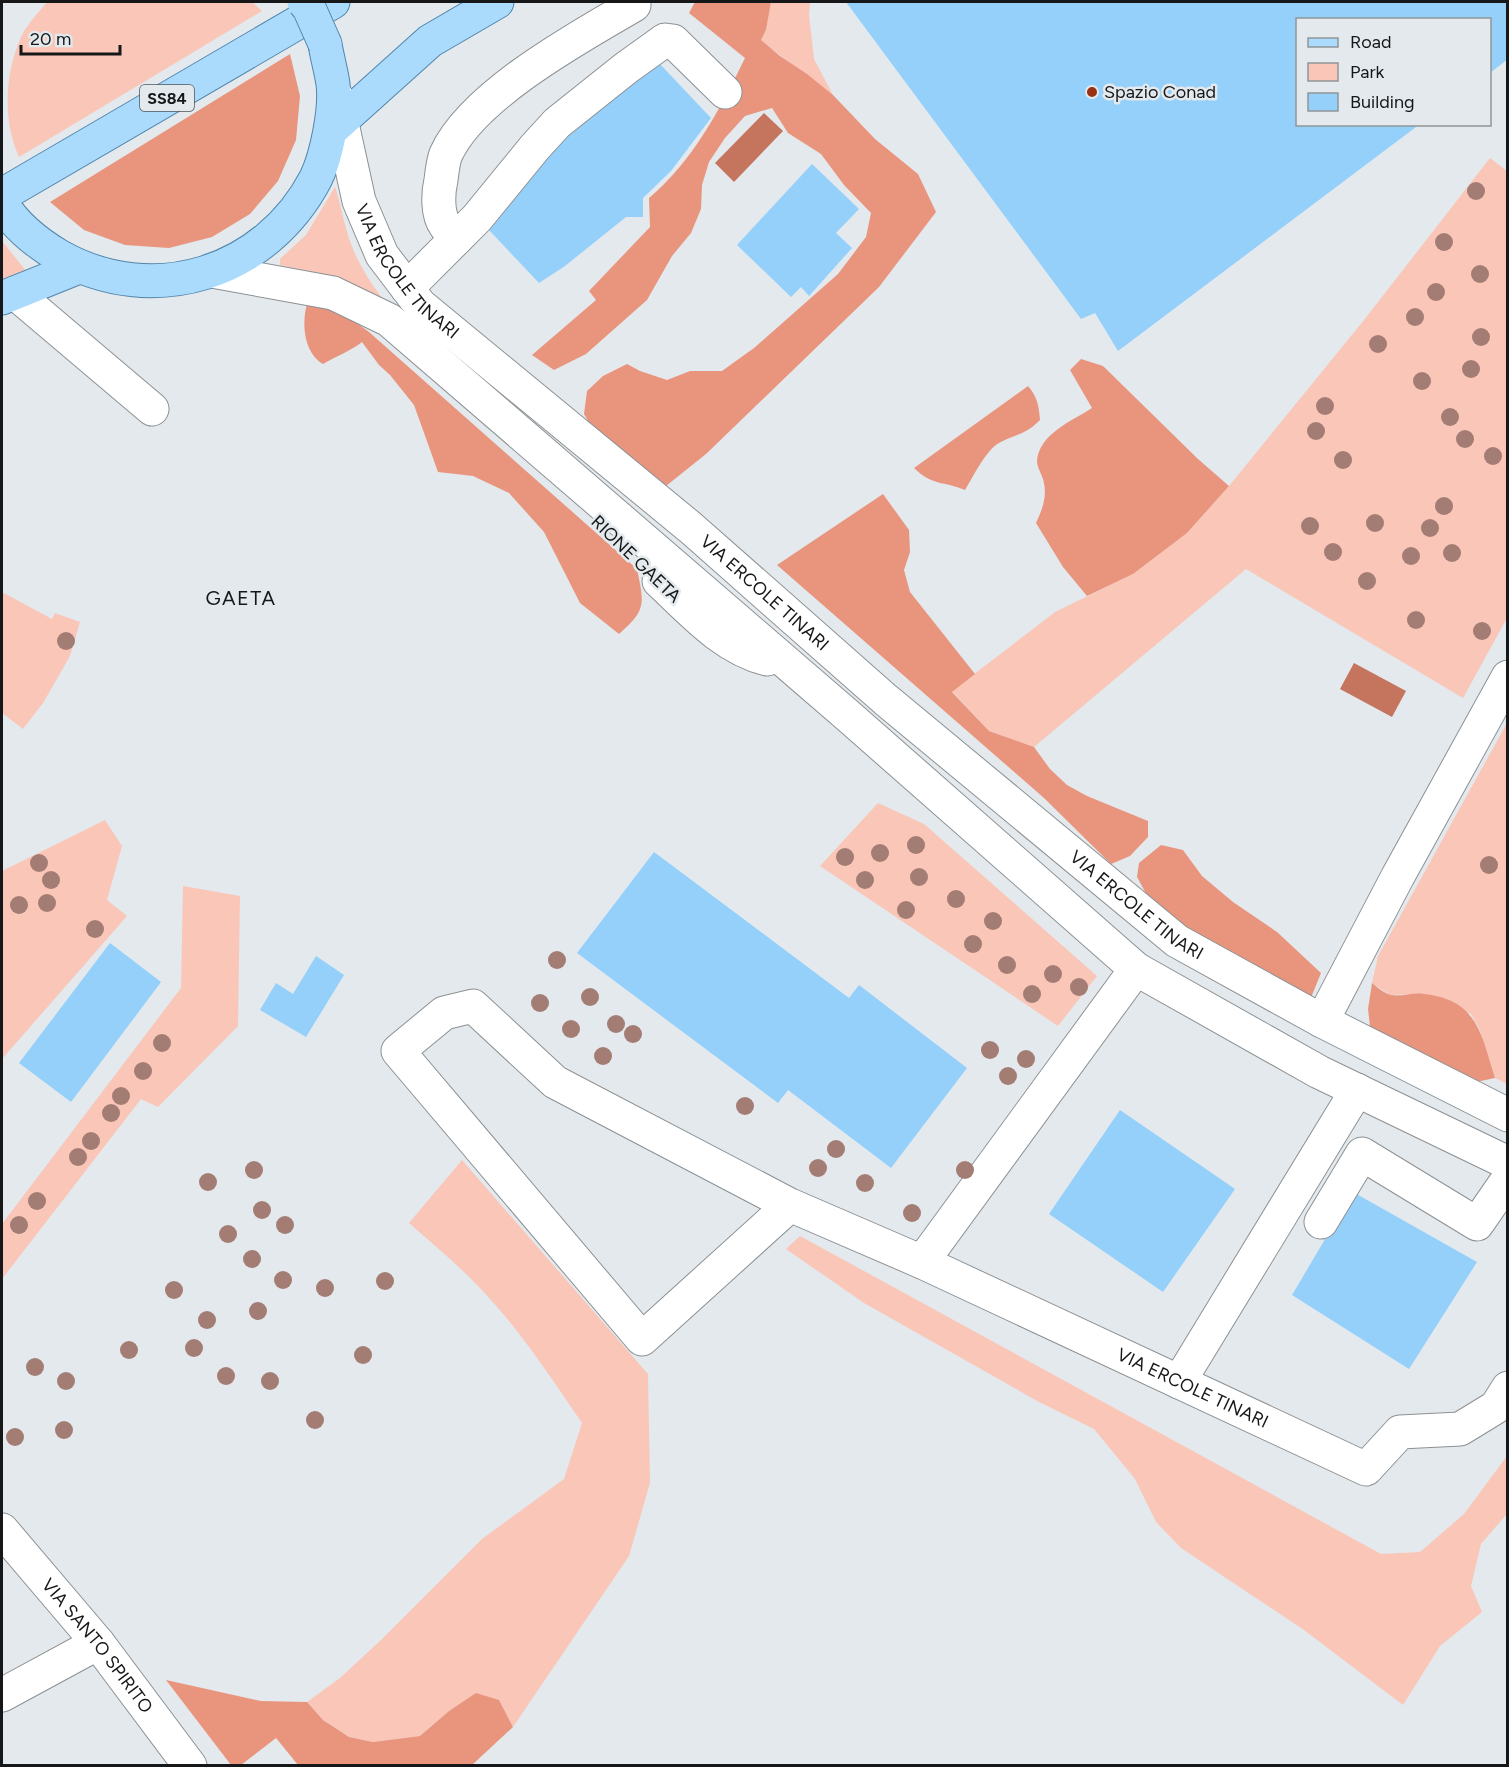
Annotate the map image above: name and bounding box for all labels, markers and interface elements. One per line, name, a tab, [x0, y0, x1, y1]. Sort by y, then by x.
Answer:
scale bar	[21, 18, 120, 56]
legend	[1296, 18, 1491, 126]
text: 20 m	[30, 28, 71, 50]
text: Road	[1350, 31, 1391, 53]
text: Park	[1350, 61, 1385, 83]
place label: Spazio Conad	[1104, 81, 1216, 103]
road number: SS84	[140, 85, 194, 111]
marker: Spazio Conad	[1085, 85, 1099, 99]
text: Building	[1350, 91, 1415, 113]
street label: VIA ERCOLE TINARI	[351, 201, 463, 344]
street label: RIONE GAETA	[586, 511, 686, 607]
street label: VIA ERCOLE TINARI	[696, 530, 834, 656]
district label: GAETA	[205, 586, 277, 610]
street label: VIA ERCOLE TINARI	[1065, 846, 1207, 964]
street label: VIA ERCOLE TINARI	[1113, 1343, 1272, 1433]
street label: VIA SANTO SPIRITO	[37, 1574, 158, 1717]

